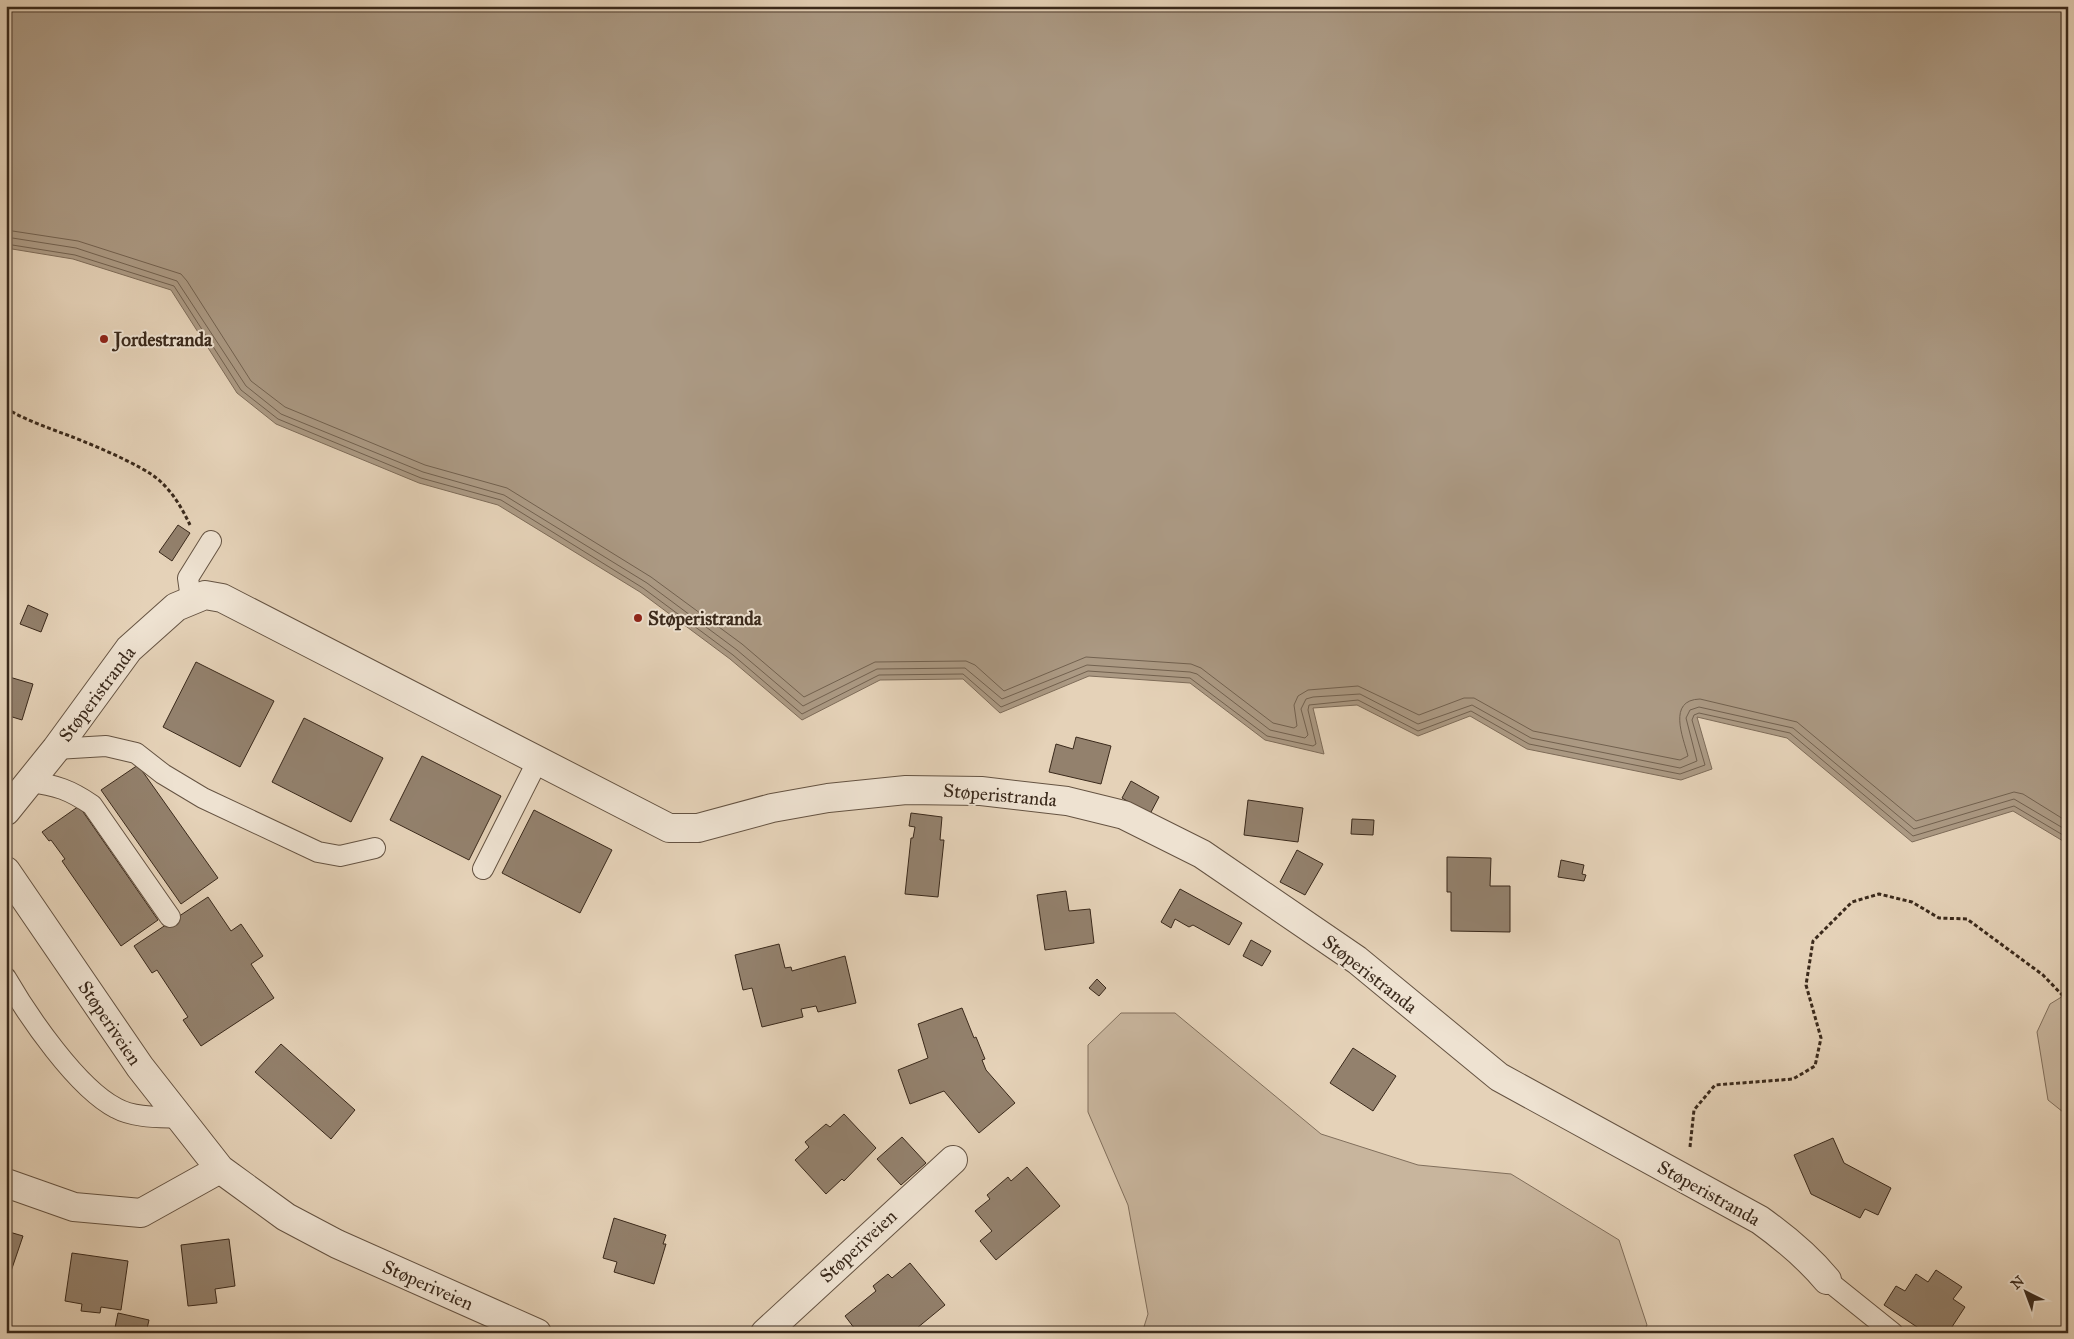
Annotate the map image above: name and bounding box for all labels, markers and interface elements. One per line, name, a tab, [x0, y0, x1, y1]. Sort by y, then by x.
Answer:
place label: Jordestranda	[111, 328, 213, 352]
marker: Jordestranda	[98, 333, 110, 345]
place label: Støperistranda	[648, 607, 763, 631]
marker: Støperistranda	[632, 612, 644, 624]
street label: Støperistranda	[54, 641, 141, 746]
street label: Støperistranda	[942, 779, 1059, 812]
street label: Støperistranda	[1318, 930, 1423, 1019]
street label: Støperiveien	[73, 976, 147, 1070]
street label: Støperistranda	[1654, 1155, 1765, 1231]
street label: Støperiveien	[815, 1204, 901, 1288]
street label: Støperiveien	[379, 1255, 477, 1315]
north arrow	[2002, 1266, 2052, 1316]
text: N	[2008, 1272, 2028, 1293]

